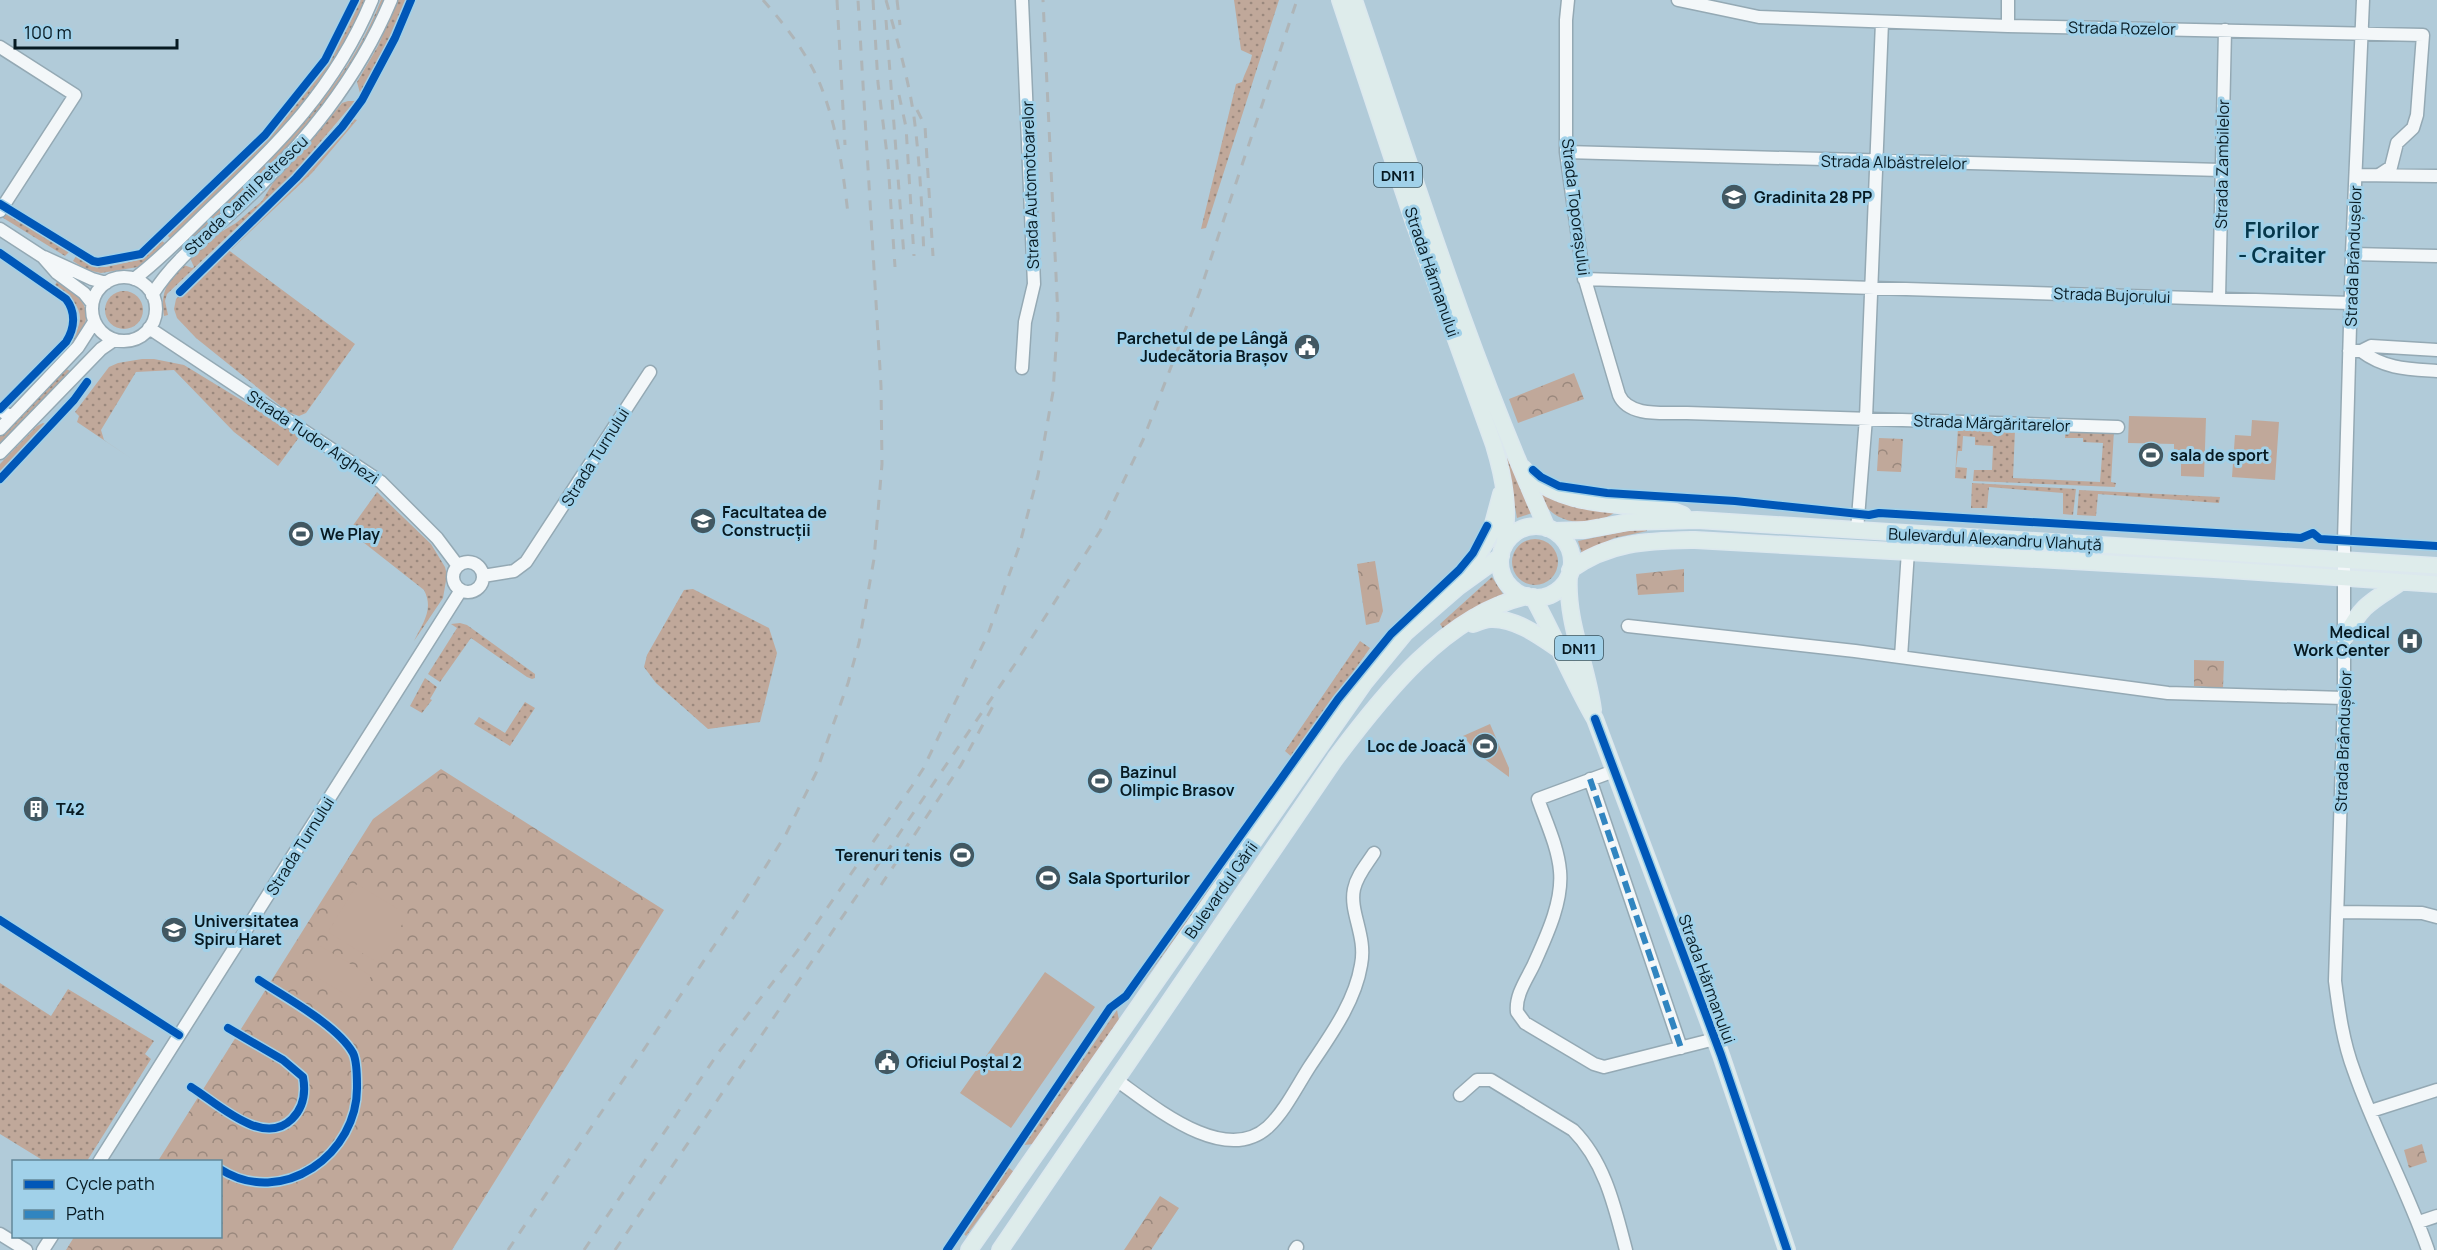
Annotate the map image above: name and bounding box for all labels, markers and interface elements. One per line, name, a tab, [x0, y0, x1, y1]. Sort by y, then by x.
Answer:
scale bar	[15, 12, 177, 50]
street label: Strada Rozelor	[2068, 16, 2176, 40]
text: 100 m	[24, 20, 72, 44]
street label: Strada Zambilelor	[2210, 99, 2234, 229]
street label: Strada Automotoarelor	[1016, 100, 1044, 270]
street label: Strada Camil Petrescu	[179, 130, 313, 260]
street label: Strada Toporașului	[1557, 137, 1595, 277]
street label: Strada Albăstrelelor	[1821, 150, 1968, 174]
road number: DN11	[1374, 163, 1422, 187]
school or university icon: Gradinita 28 PP	[1719, 182, 1749, 212]
street label: Strada Brândușelor	[2340, 185, 2366, 327]
place label: Gradinita 28 PP	[1754, 186, 1872, 208]
street label: Strada Hărmanului	[1399, 204, 1465, 340]
district label: Florilor - Craiter	[2238, 215, 2326, 270]
street label: Strada Bujorului	[2053, 282, 2171, 308]
place label: Parchetul de pe Lângă Judecătoria Brașov	[1117, 327, 1288, 367]
public building icon: Parchetul de pe Lângă Judecătoria Brașov	[1292, 332, 1322, 362]
street label: Strada Tudor Arghezi	[243, 385, 383, 489]
street label: Strada Turnului	[556, 404, 634, 510]
street label: Strada Mărgăritarelor	[1913, 409, 2071, 437]
sports icon: sala de sport	[2136, 440, 2166, 470]
place label: sala de sport	[2170, 444, 2269, 466]
place label: Facultatea de Construcții	[722, 501, 827, 541]
school or university icon: Facultatea de Construcții	[688, 506, 718, 536]
sports icon: We Play	[286, 519, 316, 549]
street label: Bulevardul Alexandru Vlahuță	[1888, 522, 2102, 556]
place label: We Play	[320, 523, 380, 545]
place label: Medical Work Center	[2294, 621, 2390, 661]
hospital icon: Medical Work Center	[2395, 626, 2425, 656]
road number: DN11	[1555, 636, 1603, 660]
street label: Strada Brândușelor	[2330, 670, 2356, 812]
sports icon: Loc de Joacă	[1470, 731, 1500, 761]
place label: Loc de Joacă	[1367, 735, 1466, 757]
place label: Bazinul Olimpic Brasov	[1120, 761, 1235, 801]
sports icon: Bazinul Olimpic Brasov	[1085, 766, 1115, 796]
street label: Strada Turnului	[261, 793, 339, 899]
building icon: T42	[21, 794, 51, 824]
place label: T42	[56, 798, 85, 820]
street label: Bulevardul Gării	[1179, 837, 1263, 943]
sports icon: Terenuri tenis	[947, 840, 977, 870]
place label: Terenuri tenis	[835, 844, 942, 866]
sports icon: Sala Sporturilor	[1033, 863, 1063, 893]
place label: Sala Sporturilor	[1068, 867, 1190, 889]
place label: Universitatea Spiru Haret	[194, 910, 299, 950]
street label: Strada Hărmanului	[1673, 911, 1741, 1047]
school or university icon: Universitatea Spiru Haret	[159, 915, 189, 945]
public building icon: Oficiul Poștal 2	[872, 1047, 902, 1077]
place label: Oficiul Poștal 2	[906, 1051, 1022, 1073]
legend	[12, 1160, 222, 1238]
text: Cycle path	[66, 1171, 155, 1195]
text: Path	[66, 1201, 104, 1225]

